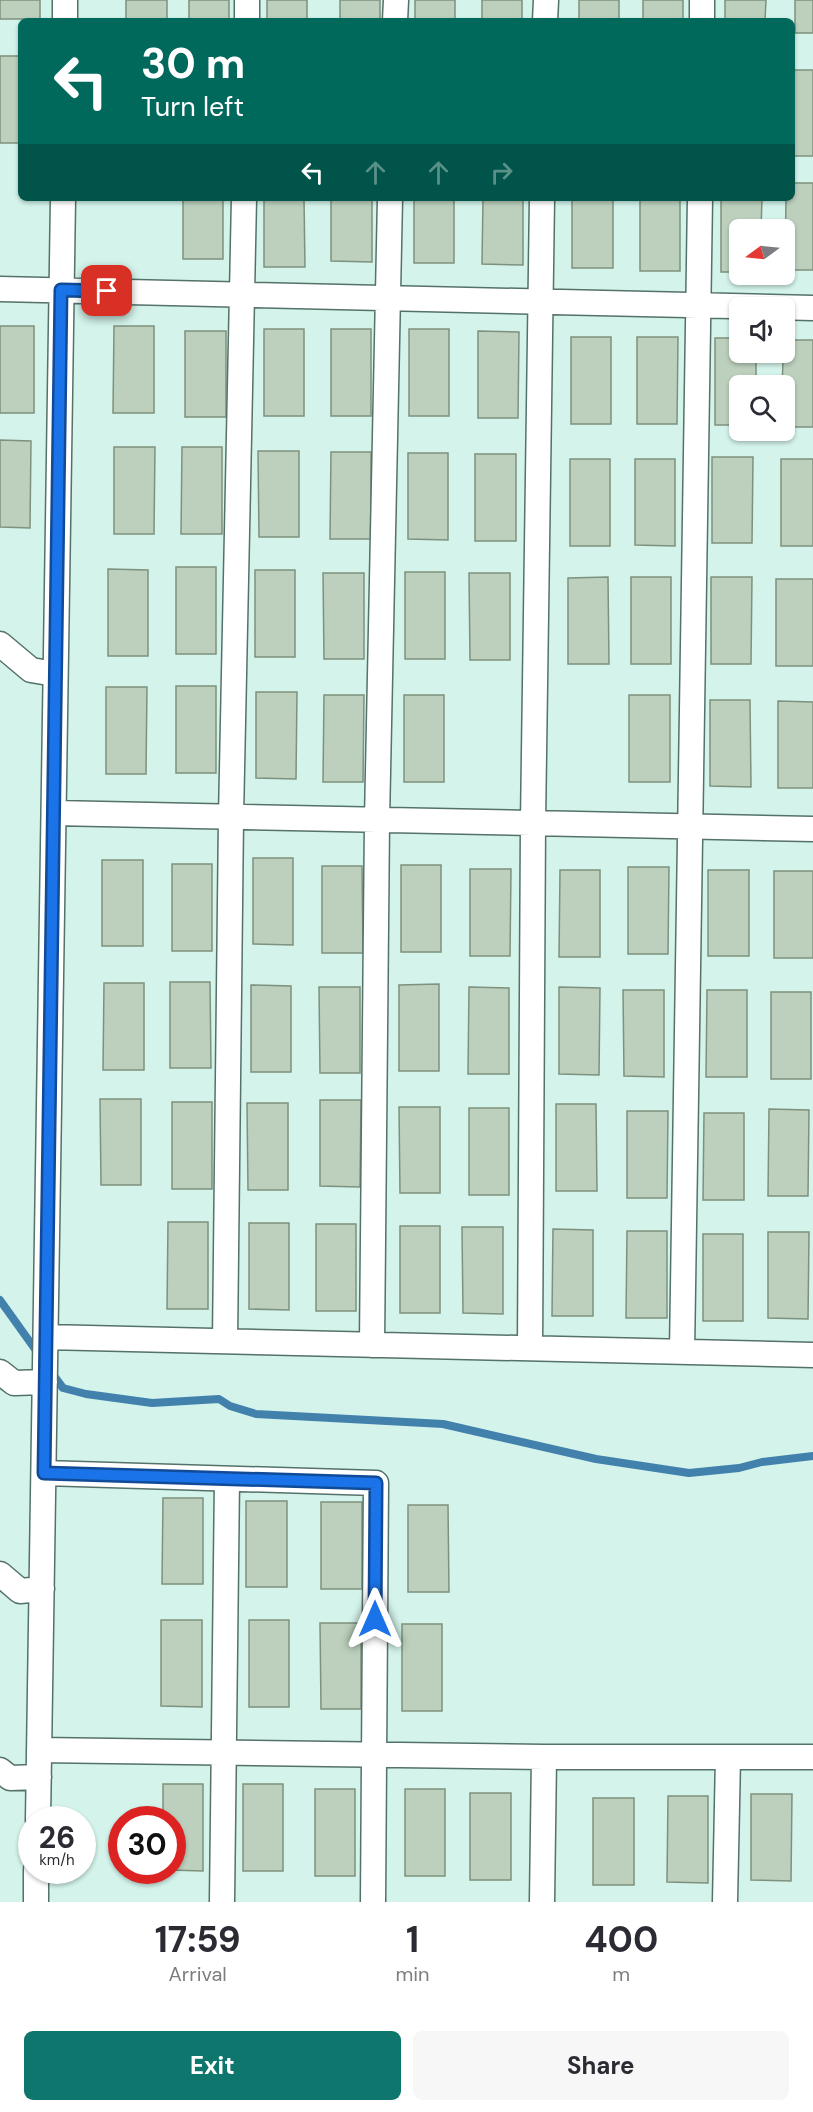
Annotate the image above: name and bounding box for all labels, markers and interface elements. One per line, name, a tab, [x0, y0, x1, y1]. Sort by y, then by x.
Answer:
text: 30 m	[141, 36, 245, 91]
icon: left	[42, 42, 120, 120]
text: Turn left	[141, 89, 244, 124]
icon: left	[296, 156, 329, 189]
icon: ahead	[359, 156, 392, 189]
icon: ahead	[422, 156, 455, 189]
icon: right	[485, 156, 518, 189]
north arrow	[729, 219, 795, 285]
map controls	[729, 219, 795, 441]
pin	[81, 265, 132, 316]
icon: arrive	[90, 274, 123, 307]
button: sound	[729, 297, 795, 363]
button: search	[729, 375, 795, 441]
position arrow	[343, 1587, 407, 1651]
speed limit sign: 30	[108, 1806, 186, 1884]
text: 26	[39, 1818, 75, 1857]
text: km/h	[39, 1850, 75, 1870]
text: 17:59	[155, 1916, 241, 1963]
text: 1	[406, 1916, 419, 1963]
text: 400	[584, 1916, 658, 1963]
text: Arrival	[169, 1961, 227, 1987]
text: min	[395, 1961, 430, 1987]
text: m	[612, 1961, 630, 1987]
button: Exit	[24, 2031, 401, 2100]
button: Share	[413, 2031, 789, 2100]

